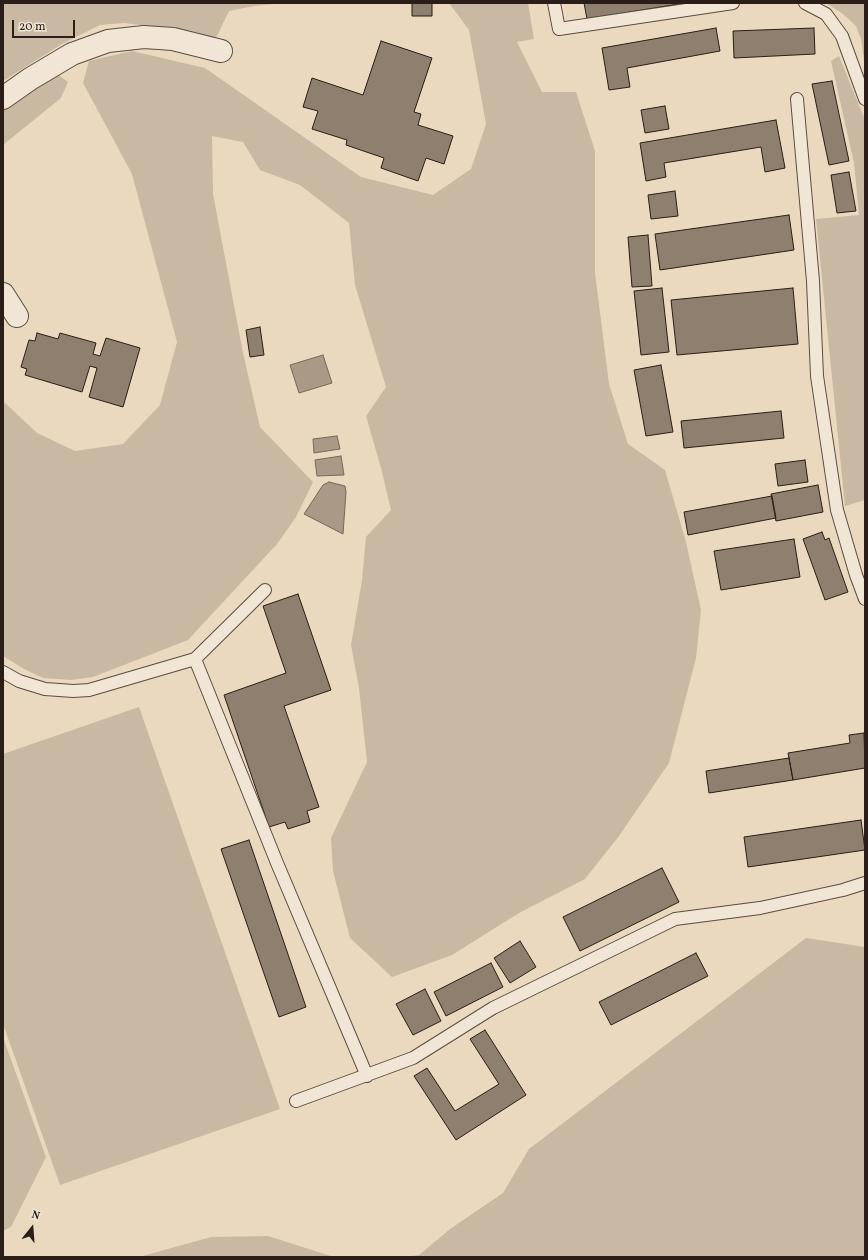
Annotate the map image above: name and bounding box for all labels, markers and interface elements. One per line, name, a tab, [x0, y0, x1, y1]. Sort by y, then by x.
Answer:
scale bar	[14, 12, 77, 38]
text: 20 m	[19, 19, 46, 35]
north arrow	[12, 1208, 52, 1248]
text: N	[30, 1208, 42, 1224]

